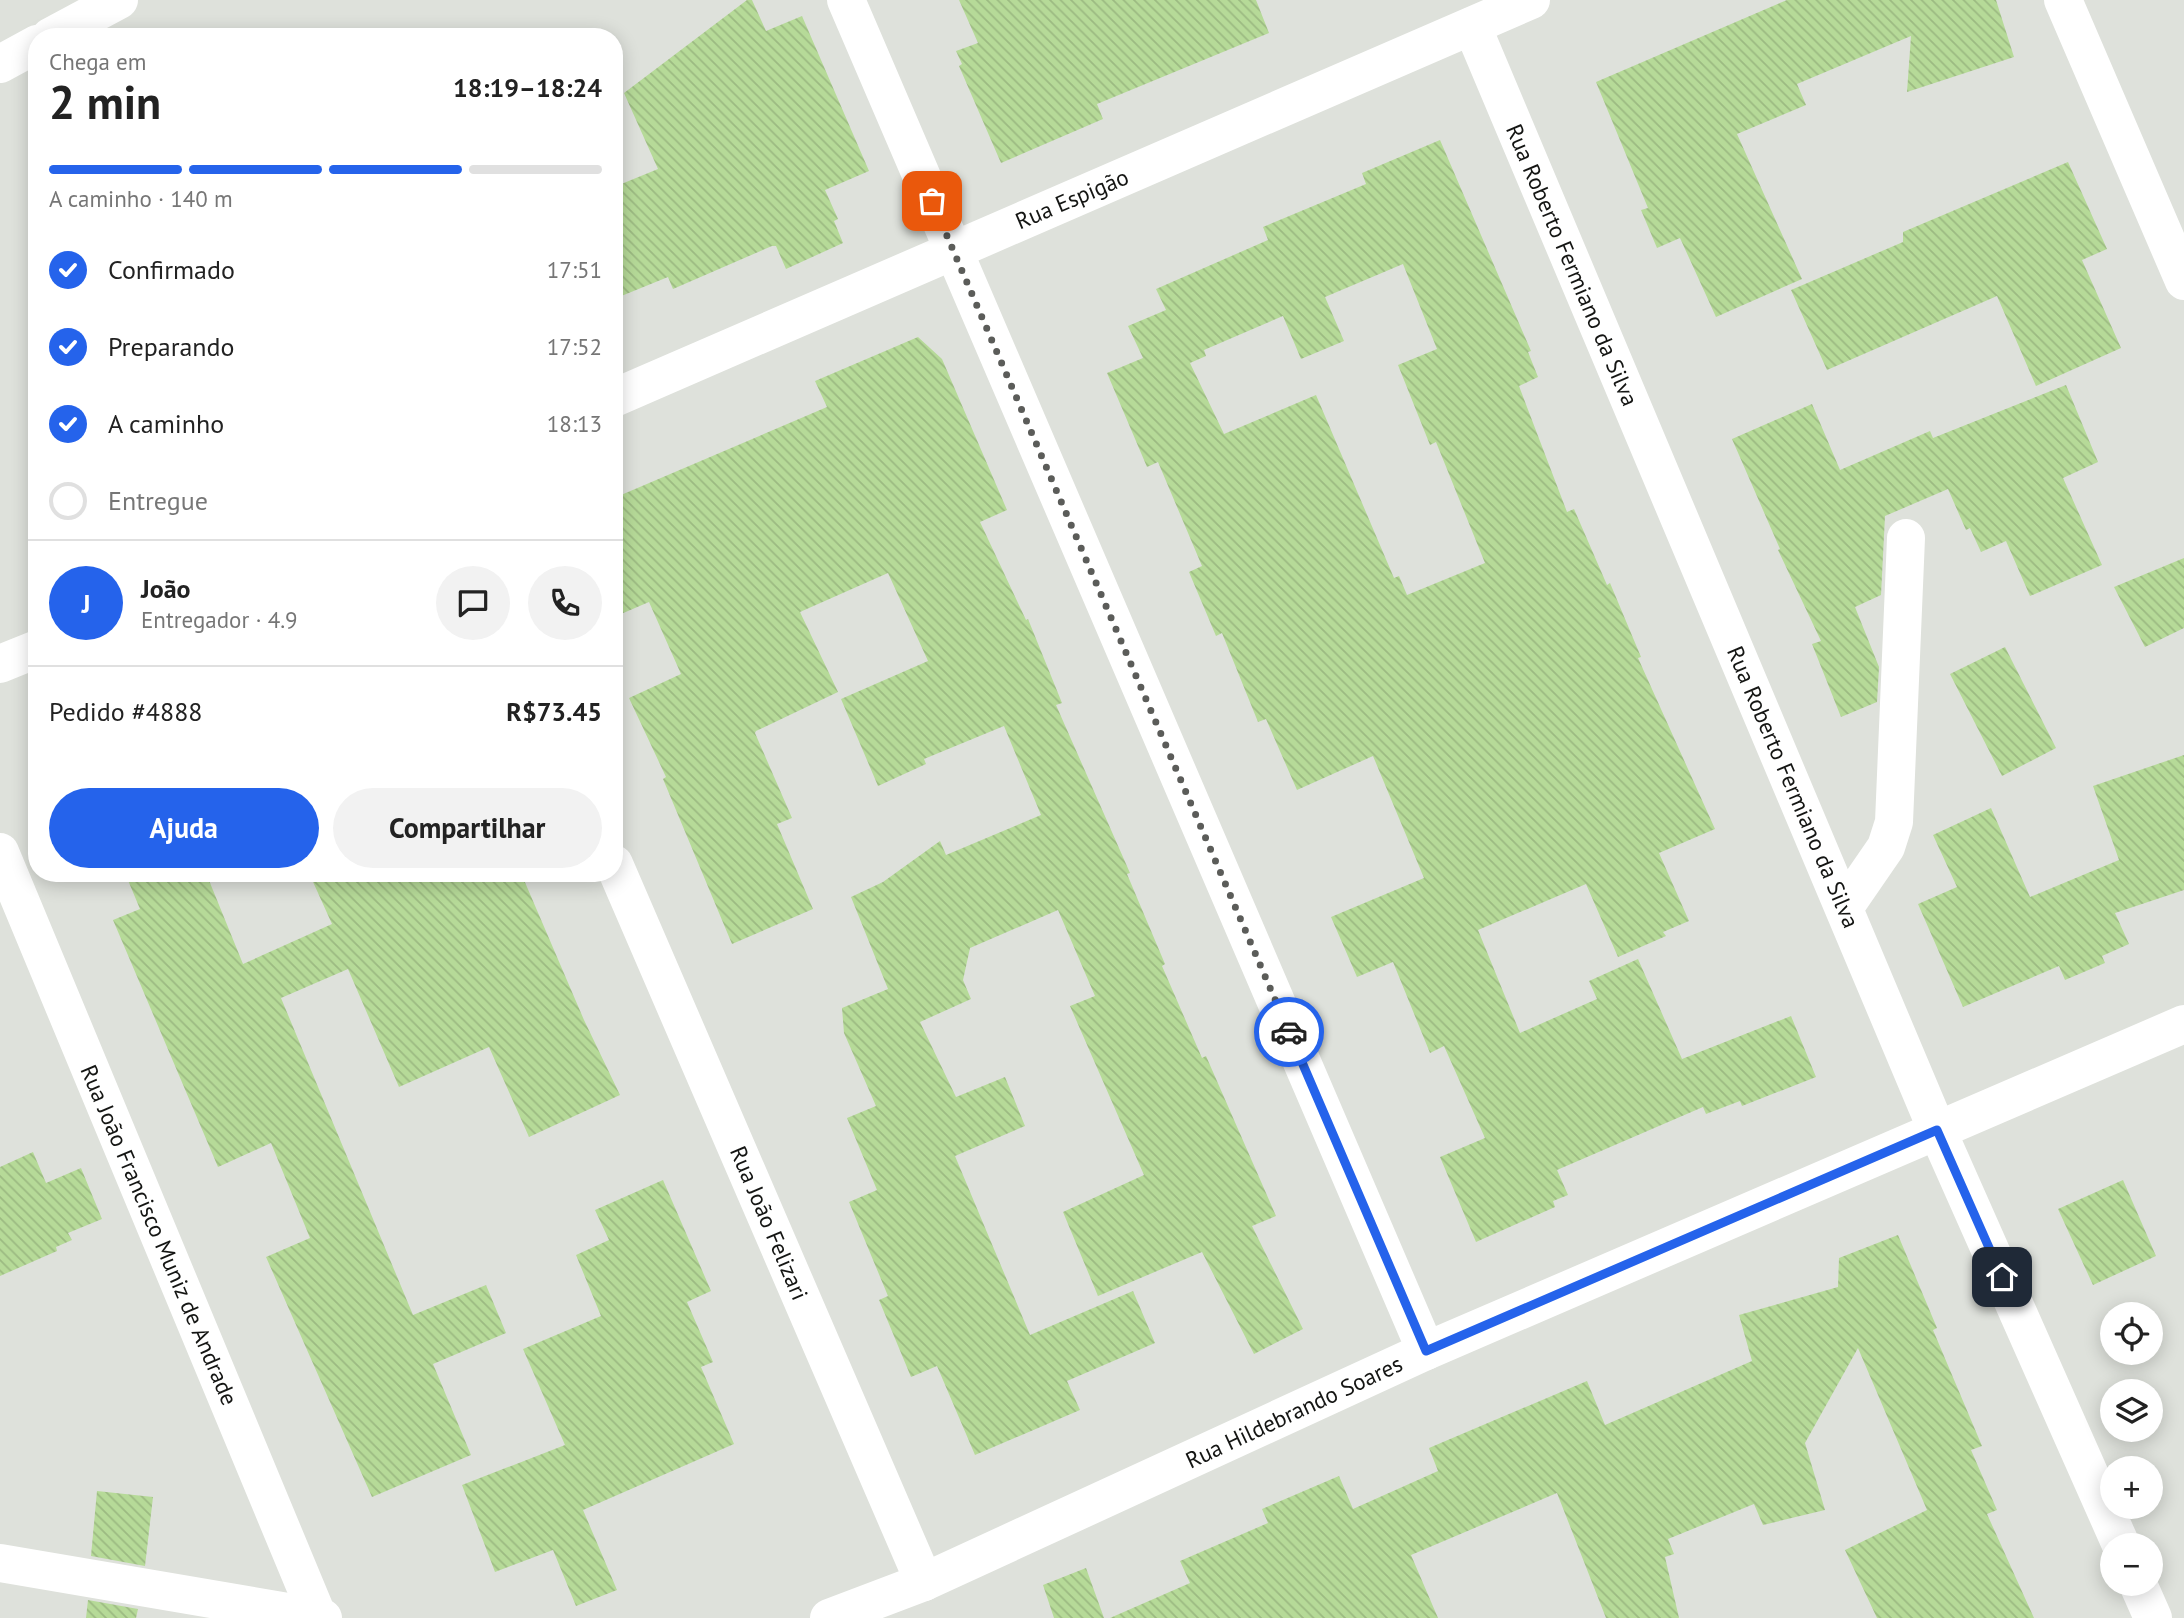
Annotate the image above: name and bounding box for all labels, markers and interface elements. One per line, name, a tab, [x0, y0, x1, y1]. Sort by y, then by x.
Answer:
text: Chega em	[49, 47, 146, 76]
text: 18:19–18:24	[453, 71, 602, 104]
text: 2 min	[49, 72, 161, 132]
street label: Rua Roberto Fermiano da Silva	[1500, 120, 1645, 410]
street label: Rua Espigão	[1011, 162, 1133, 235]
pin	[902, 171, 962, 231]
icon: bag	[913, 182, 951, 220]
text: A caminho · 140 m	[49, 184, 233, 213]
icon: check	[49, 251, 87, 289]
text: Confirmado	[108, 253, 235, 286]
text: 17:51	[547, 255, 602, 284]
icon: check	[49, 328, 87, 366]
text: Preparando	[108, 330, 235, 363]
text: 17:52	[547, 332, 602, 361]
icon: check	[49, 405, 87, 443]
text: A caminho	[108, 407, 224, 440]
text: 18:13	[547, 409, 602, 438]
text: Entregue	[108, 484, 208, 517]
button: chat	[436, 566, 510, 640]
button: phone	[528, 566, 602, 640]
text: João	[141, 572, 191, 605]
text: J	[82, 587, 90, 620]
text: Entregador · 4.9	[141, 605, 298, 634]
street label: Rua Roberto Fermiano da Silva	[1721, 642, 1866, 932]
text: Pedido #4888	[49, 695, 202, 728]
text: R$73.45	[506, 695, 602, 728]
button: Ajuda	[49, 788, 319, 868]
button: Compartilhar	[333, 788, 602, 868]
courier	[1254, 997, 1324, 1067]
icon: car	[1270, 1013, 1308, 1051]
street label: Rua João Francisco Muniz de Andrade	[74, 1060, 244, 1409]
street label: Rua João Felizari	[724, 1141, 815, 1304]
pin	[1972, 1247, 2032, 1307]
icon: home	[1983, 1258, 2021, 1296]
map controls	[2100, 1302, 2163, 1596]
button: locate	[2100, 1302, 2163, 1365]
street label: Rua Hildebrando Soares	[1181, 1349, 1407, 1475]
button: layers	[2100, 1379, 2163, 1442]
button: +	[2100, 1456, 2163, 1519]
button: −	[2100, 1533, 2163, 1596]

